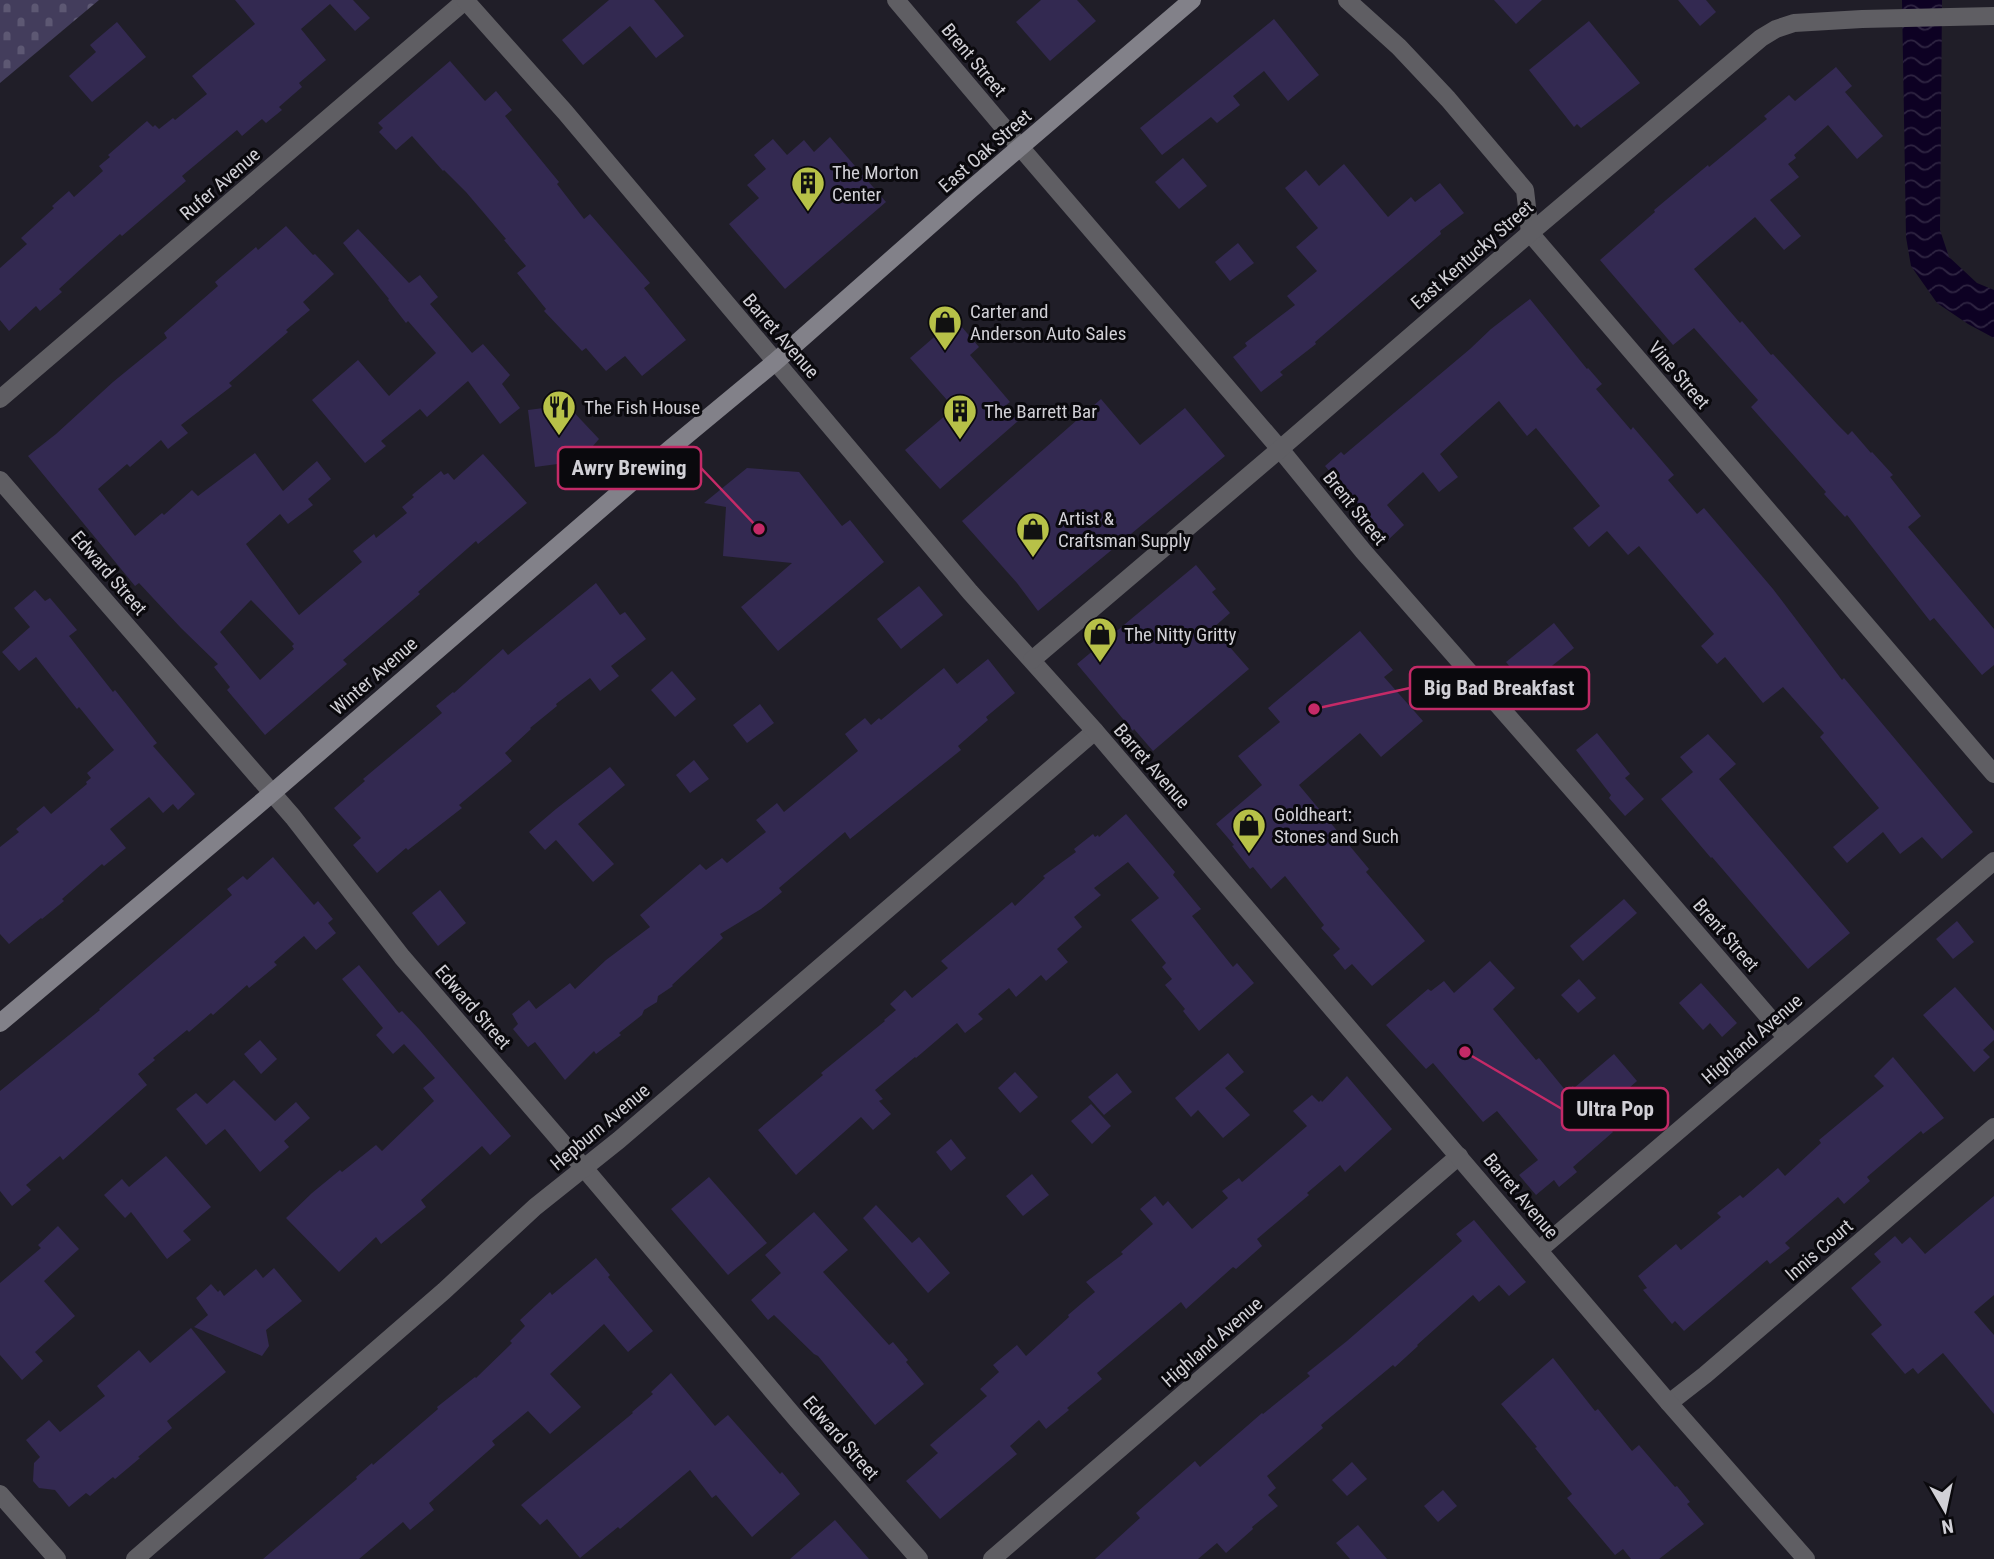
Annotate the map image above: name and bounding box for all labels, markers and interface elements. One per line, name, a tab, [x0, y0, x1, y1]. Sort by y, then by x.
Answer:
street label: Brent Street	[937, 19, 1011, 101]
street label: East Oak Street	[934, 105, 1036, 197]
street label: Rufer Avenue	[175, 143, 265, 225]
place label: The Morton Center	[832, 161, 919, 206]
building icon: The Morton Center	[789, 164, 827, 213]
street label: East Kentucky Street	[1406, 196, 1538, 314]
street label: Barret Avenue	[738, 289, 824, 383]
place label: Carter and Anderson Auto Sales	[970, 300, 1126, 345]
shop icon: Carter and Anderson Auto Sales	[926, 303, 964, 352]
street label: Vine Street	[1643, 337, 1715, 413]
restaurant icon: The Fish House	[540, 388, 578, 437]
building icon: The Barrett Bar	[941, 392, 979, 441]
place label: The Fish House	[584, 396, 700, 419]
place label: The Barrett Bar	[984, 400, 1097, 423]
callout: Awry Brewing	[558, 447, 701, 489]
text: Awry Brewing	[572, 456, 686, 480]
street label: Brent Street	[1318, 466, 1392, 550]
place label: Artist & Craftsman Supply	[1058, 507, 1191, 552]
shop icon: Artist & Craftsman Supply	[1014, 510, 1052, 559]
street label: Edward Street	[66, 526, 152, 620]
shop icon: The Nitty Gritty	[1081, 615, 1119, 664]
place label: The Nitty Gritty	[1124, 623, 1237, 646]
street label: Winter Avenue	[326, 632, 422, 720]
callout: Big Bad Breakfast	[1410, 667, 1589, 709]
text: Big Bad Breakfast	[1424, 676, 1574, 700]
street label: Barret Avenue	[1109, 719, 1195, 813]
place label: Goldheart: Stones and Such	[1274, 803, 1399, 848]
shop icon: Goldheart: Stones and Such	[1230, 806, 1268, 855]
street label: Brent Street	[1688, 894, 1764, 976]
street label: Edward Street	[430, 960, 516, 1054]
street label: Highland Avenue	[1697, 989, 1807, 1089]
street label: Hepburn Avenue	[546, 1079, 654, 1175]
callout: Ultra Pop	[1562, 1088, 1668, 1130]
text: Ultra Pop	[1576, 1097, 1654, 1121]
street label: Barret Avenue	[1479, 1149, 1563, 1243]
street label: Innis Court	[1781, 1214, 1857, 1286]
street label: Highland Avenue	[1157, 1292, 1267, 1392]
street label: Edward Street	[798, 1391, 884, 1485]
north arrow	[1910, 1475, 1980, 1545]
text: N	[1940, 1514, 1955, 1539]

